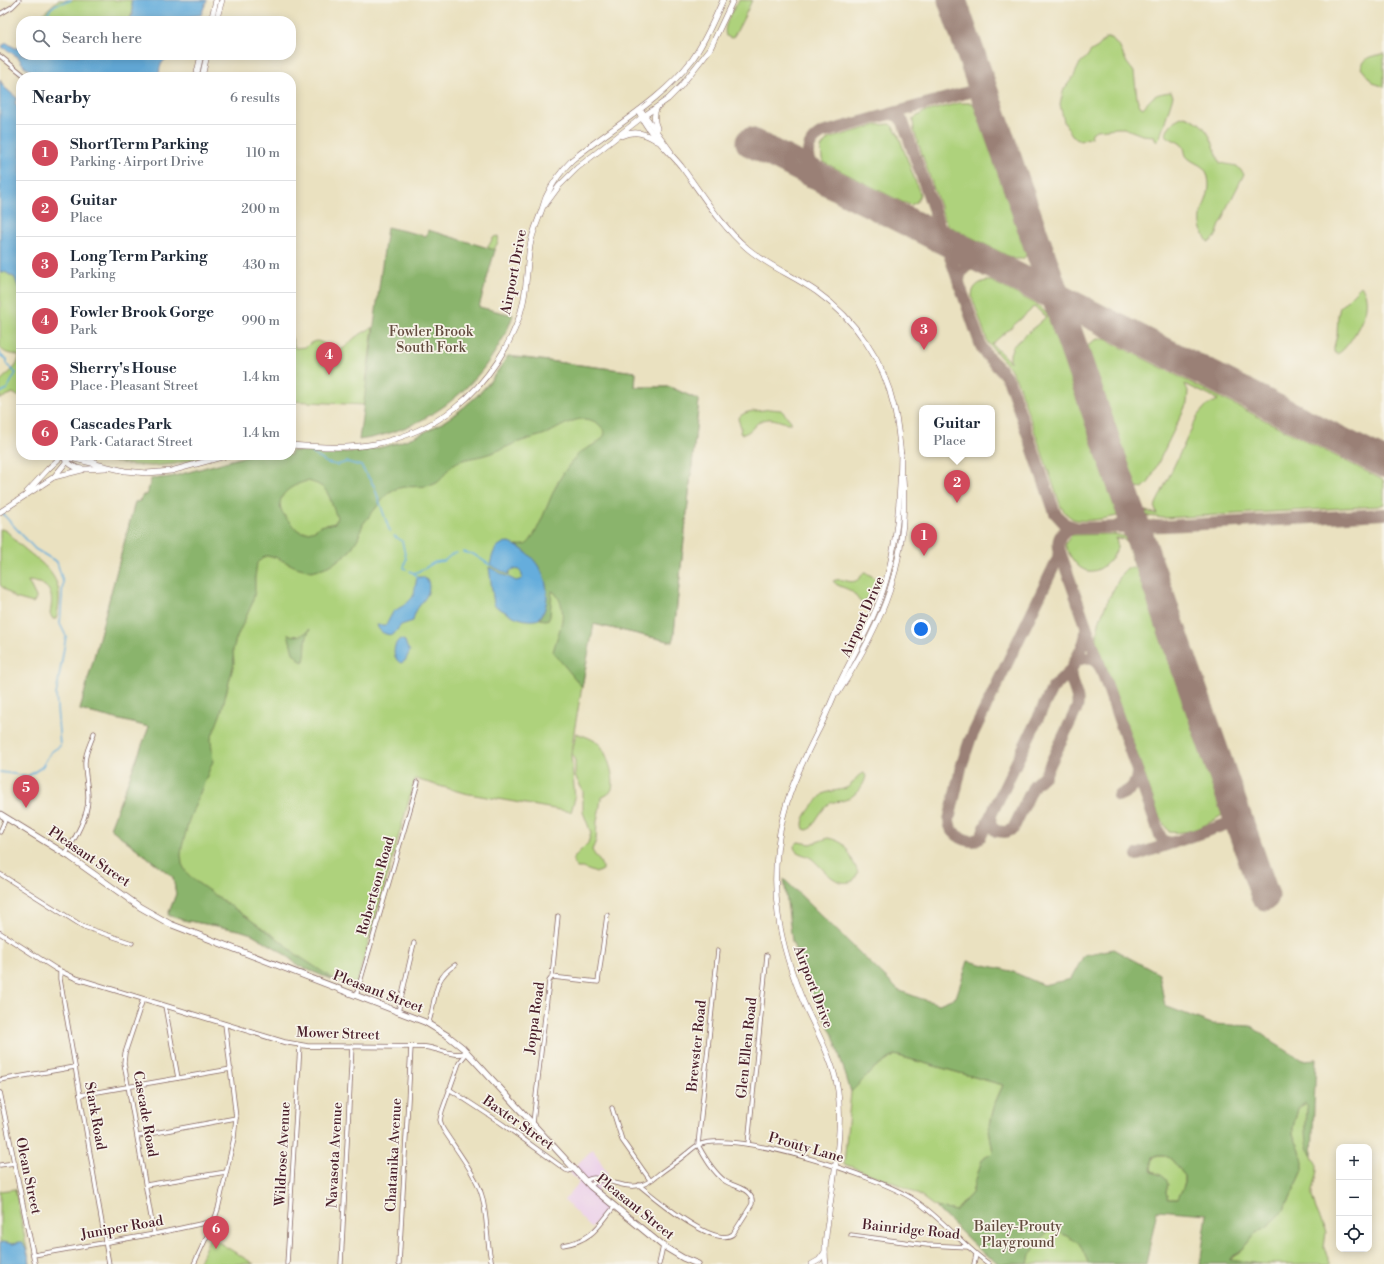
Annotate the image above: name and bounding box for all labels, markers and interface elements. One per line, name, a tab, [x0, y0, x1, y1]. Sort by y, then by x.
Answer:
search box	[16, 16, 296, 60]
icon: search	[30, 27, 52, 49]
text: Search here	[62, 29, 142, 48]
text: Nearby	[32, 87, 91, 109]
text: 6 results	[230, 90, 280, 106]
text: ShortTerm Parking	[70, 135, 208, 154]
text: 1	[42, 145, 48, 161]
text: 110 m	[246, 145, 280, 161]
text: Parking · Airport Drive	[70, 154, 204, 170]
text: Guitar	[70, 191, 117, 210]
text: 2	[41, 201, 49, 217]
text: 200 m	[241, 201, 280, 217]
text: Place	[70, 210, 102, 226]
street label: Airport Drive	[497, 228, 531, 317]
text: Long Term Parking	[70, 247, 207, 266]
text: 3	[41, 257, 49, 273]
text: 430 m	[242, 257, 280, 273]
text: Parking	[70, 266, 116, 282]
text: Fowler Brook Gorge	[70, 303, 214, 322]
text: 4	[41, 313, 49, 329]
text: 990 m	[242, 313, 280, 329]
pin: 3	[911, 317, 937, 350]
text: Park	[70, 322, 97, 338]
park label: Fowler Brook South Fork	[389, 323, 474, 357]
pin: 4	[316, 342, 342, 375]
text: Sherry's House	[70, 359, 177, 378]
text: 5	[41, 369, 49, 385]
text: 1.4 km	[243, 369, 280, 385]
text: Place · Pleasant Street	[70, 378, 198, 394]
popup	[919, 405, 995, 457]
text: Guitar	[933, 414, 981, 433]
text: Cascades Park	[70, 415, 172, 434]
text: 6	[41, 425, 49, 441]
text: 1.4 km	[243, 425, 280, 441]
text: Place	[933, 433, 966, 449]
text: Park · Cataract Street	[70, 434, 193, 450]
pin: 2	[944, 470, 970, 503]
pin: 1	[911, 523, 937, 556]
street label: Airport Drive	[837, 574, 889, 661]
your location	[911, 619, 931, 639]
pin: 5	[13, 775, 39, 808]
street label: Pleasant Street	[44, 823, 134, 891]
street label: Robertson Road	[353, 835, 399, 937]
street label: Airport Drive	[789, 942, 837, 1031]
street label: Pleasant Street	[330, 967, 426, 1017]
street label: Joppa Road	[521, 981, 549, 1056]
street label: Glen Ellen Road	[733, 997, 761, 1099]
street label: Brewster Road	[683, 999, 711, 1094]
street label: Mower Street	[296, 1024, 380, 1044]
street label: Cascade Road	[129, 1069, 161, 1159]
street label: Stark Road	[80, 1081, 110, 1152]
street label: Baxter Street	[478, 1091, 557, 1154]
street label: Chatanika Avenue	[382, 1098, 406, 1212]
street label: Wildrose Avenue	[271, 1101, 295, 1208]
street label: Navasota Avenue	[323, 1101, 347, 1209]
street label: Prouty Lane	[766, 1129, 846, 1167]
street label: Olean Street	[11, 1136, 45, 1216]
map controls	[1336, 1144, 1372, 1252]
button: +	[1336, 1144, 1372, 1180]
street label: Pleasant Street	[592, 1170, 678, 1244]
button: −	[1336, 1180, 1372, 1216]
street label: Juniper Road	[78, 1212, 165, 1244]
pin: 6	[203, 1216, 229, 1249]
street label: Bainridge Road	[860, 1216, 961, 1244]
button: locate	[1336, 1216, 1372, 1252]
park label: Bailey-Prouty Playground	[973, 1218, 1062, 1252]

